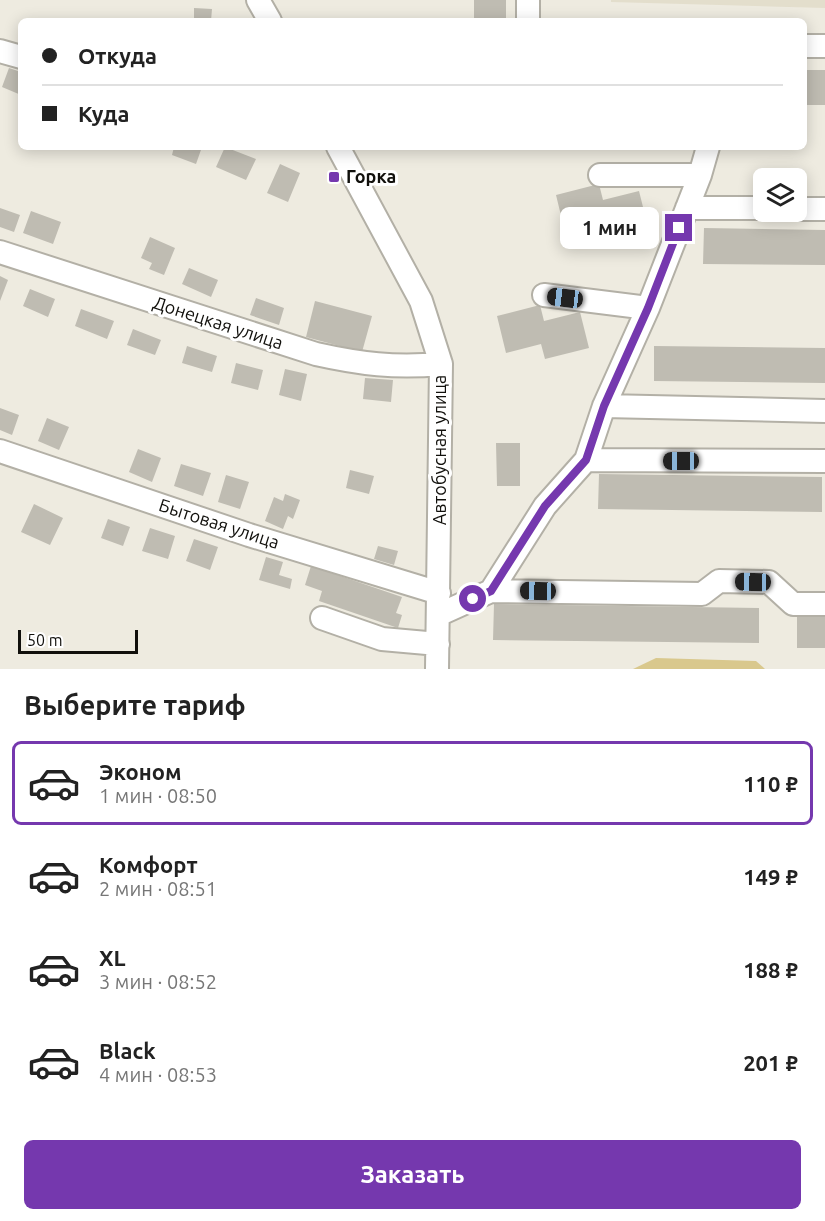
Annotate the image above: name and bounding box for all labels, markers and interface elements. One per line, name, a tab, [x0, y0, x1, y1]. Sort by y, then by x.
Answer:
text: Откуда	[78, 43, 157, 68]
text: Куда	[78, 101, 129, 126]
place label: Горка	[346, 166, 396, 186]
map controls	[753, 168, 807, 222]
button: layers	[753, 168, 807, 222]
marker: Горка	[327, 170, 341, 184]
callout: 1 мин	[559, 207, 658, 249]
route end	[665, 214, 692, 241]
text: 1 мин	[582, 216, 637, 239]
car	[546, 287, 584, 309]
street label: Донецкая улица	[151, 292, 286, 353]
street label: Автобусная улица	[429, 375, 449, 525]
car	[663, 452, 699, 470]
street label: Бытовая улица	[157, 494, 282, 552]
car	[735, 573, 771, 591]
car	[520, 582, 556, 600]
route start	[459, 585, 486, 612]
scale bar	[18, 627, 138, 654]
text: 50 m	[27, 631, 63, 649]
text: Выберите тариф	[24, 690, 246, 720]
icon: car	[27, 756, 81, 810]
text: Эконом	[99, 759, 181, 784]
text: 110 ₽	[743, 771, 798, 796]
text: 1 мин · 08:50	[99, 784, 217, 807]
icon: car	[27, 849, 81, 903]
text: Комфорт	[99, 852, 198, 877]
text: 149 ₽	[743, 864, 798, 889]
text: 2 мин · 08:51	[99, 877, 217, 900]
icon: car	[27, 942, 81, 996]
text: XL	[99, 945, 126, 970]
text: 188 ₽	[743, 957, 798, 982]
text: 3 мин · 08:52	[99, 970, 217, 993]
icon: car	[27, 1035, 81, 1089]
text: Black	[99, 1038, 156, 1063]
text: 201 ₽	[743, 1050, 798, 1075]
text: 4 мин · 08:53	[99, 1063, 217, 1086]
button: Заказать	[24, 1140, 801, 1209]

